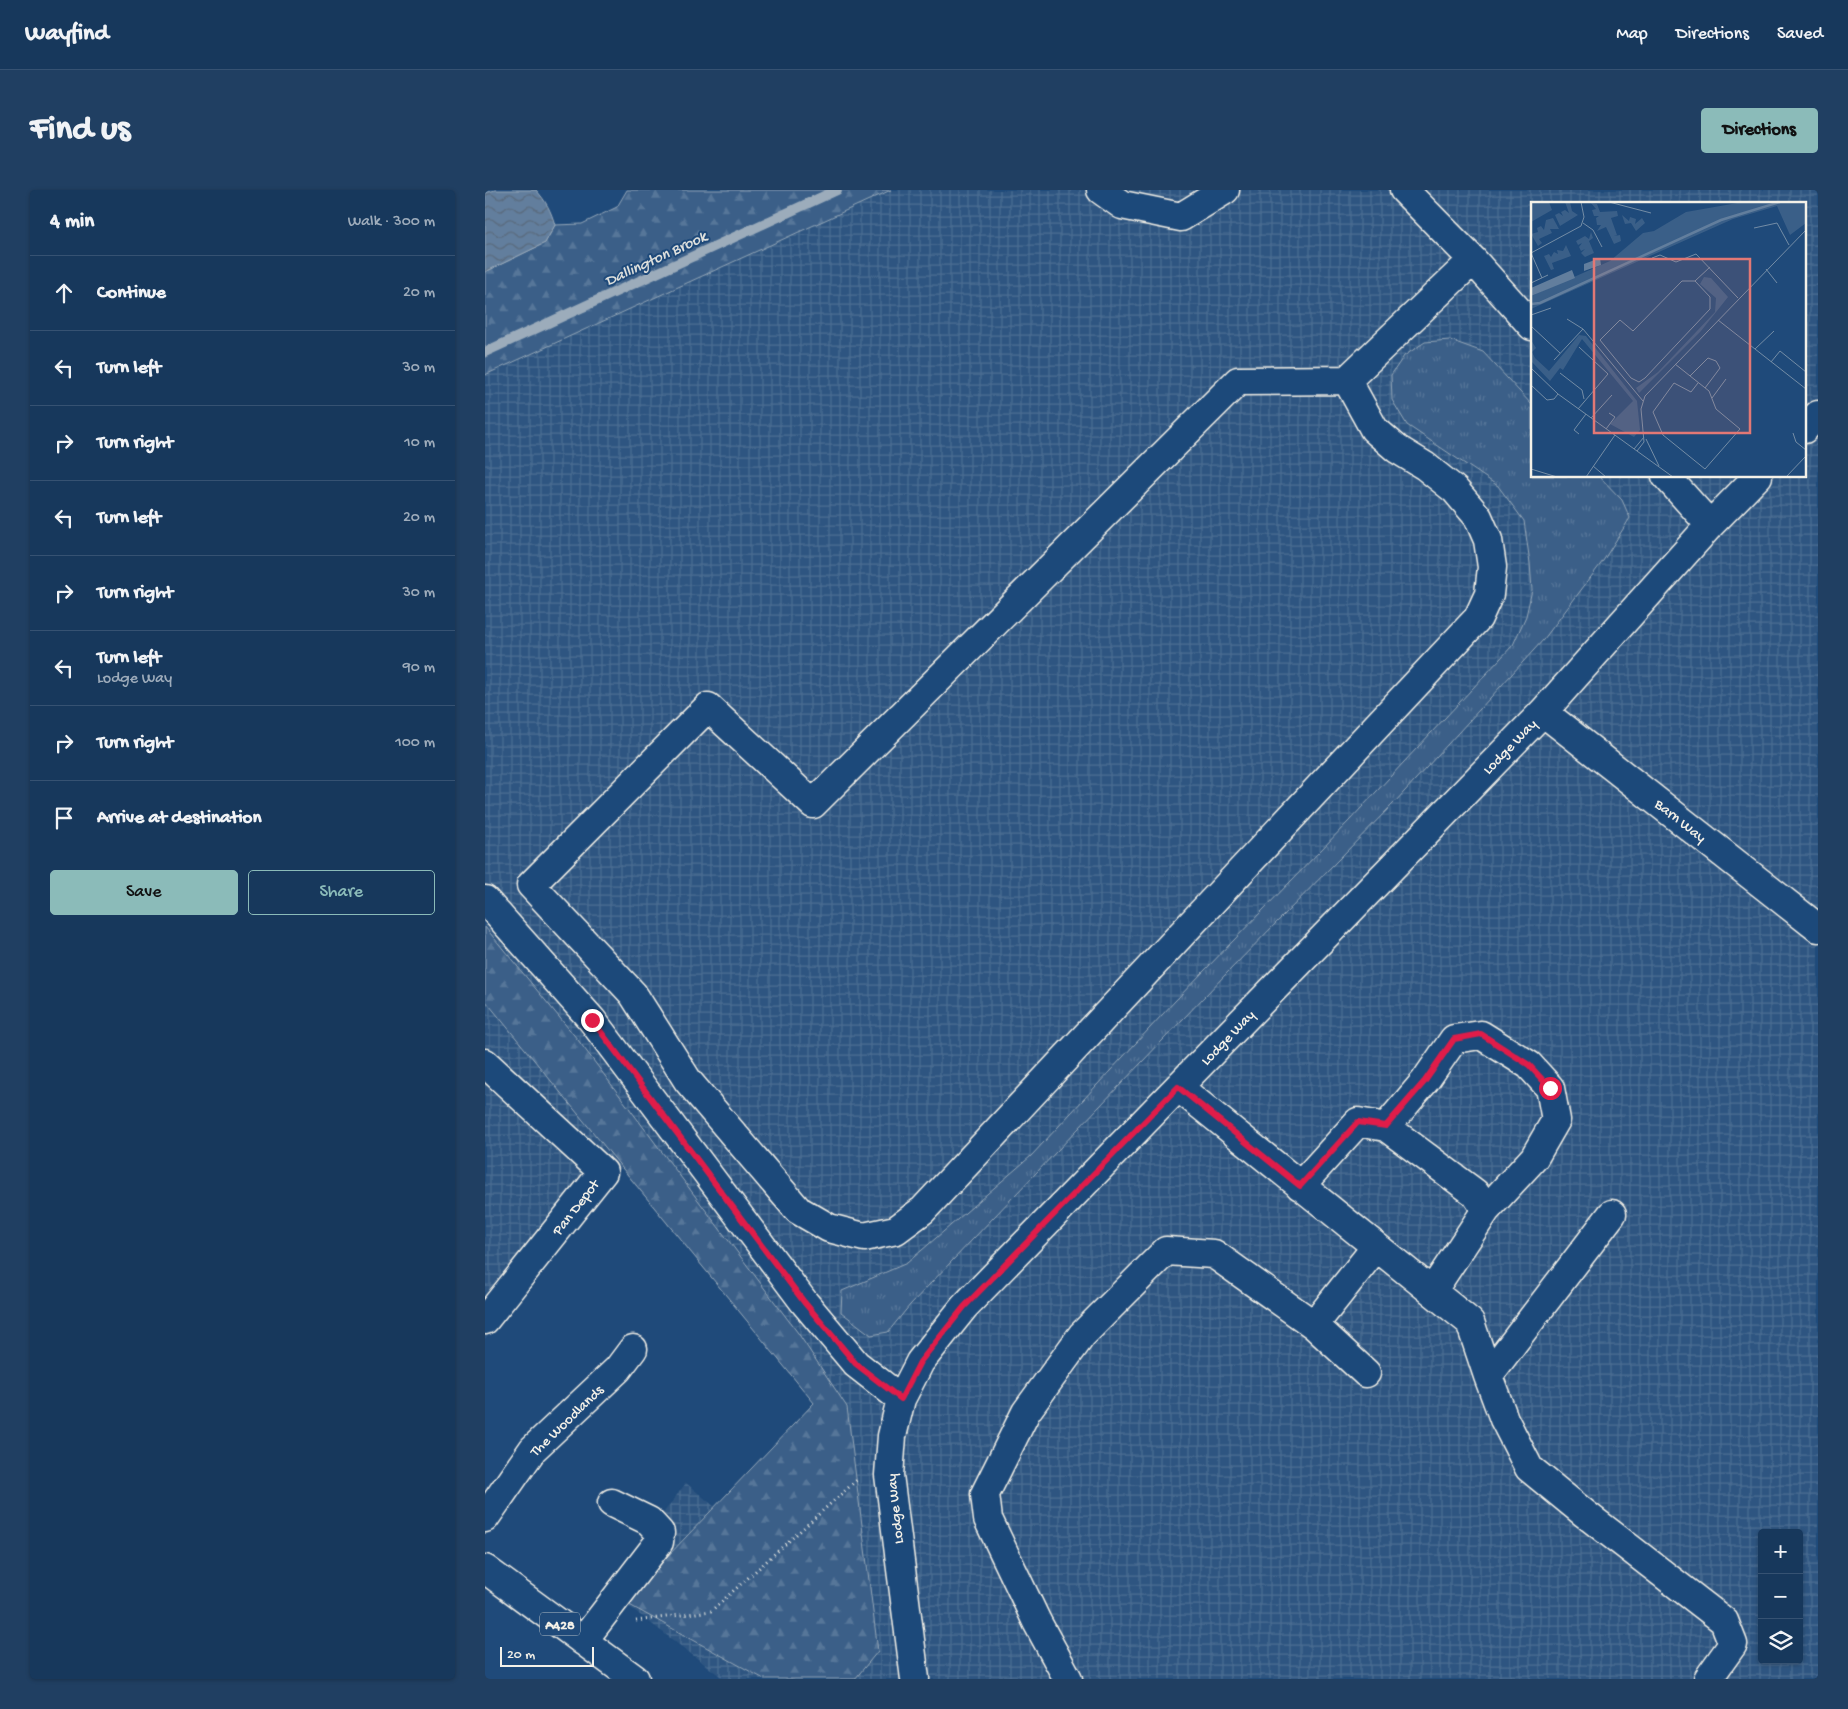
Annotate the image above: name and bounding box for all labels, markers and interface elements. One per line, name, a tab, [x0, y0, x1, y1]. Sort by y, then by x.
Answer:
text: Wayfind	[25, 20, 109, 49]
text: Map	[1616, 24, 1648, 45]
text: Directions	[1676, 24, 1749, 45]
text: Saved	[1777, 24, 1823, 45]
button: Directions	[1701, 108, 1818, 153]
text: Find us	[30, 110, 130, 151]
inset map	[1531, 202, 1805, 478]
text: 4 min	[50, 210, 94, 235]
text: Walk · 300 m	[348, 213, 435, 232]
water label: Dallington Brook	[602, 227, 712, 292]
icon: ahead	[50, 279, 78, 307]
text: Continue	[97, 282, 166, 305]
text: 20 m	[403, 284, 435, 303]
icon: left	[50, 354, 78, 382]
text: Turn left	[97, 357, 161, 380]
text: 30 m	[402, 359, 435, 378]
icon: right	[50, 429, 78, 457]
text: Turn right	[97, 432, 173, 455]
text: 10 m	[404, 434, 435, 453]
icon: left	[50, 504, 78, 532]
text: Turn left	[97, 507, 161, 530]
text: 20 m	[403, 509, 435, 528]
icon: right	[50, 579, 78, 607]
text: Turn right	[97, 582, 173, 605]
text: 30 m	[402, 584, 435, 603]
text: Turn left	[97, 647, 161, 670]
icon: left	[50, 654, 78, 682]
text: 90 m	[403, 659, 435, 678]
text: Lodge Way	[97, 670, 172, 689]
street label: Lodge Way	[1480, 715, 1542, 779]
icon: right	[50, 729, 78, 757]
text: Turn right	[97, 732, 173, 755]
text: 100 m	[395, 734, 435, 753]
street label: Barn Way	[1650, 795, 1710, 848]
icon: arrive	[50, 804, 78, 832]
text: Arrive at destination	[97, 807, 261, 830]
button: Save	[50, 870, 238, 915]
button: Share	[248, 870, 435, 915]
street label: Lodge Way	[1198, 1006, 1260, 1070]
route end	[581, 1009, 604, 1032]
route start	[1539, 1077, 1562, 1100]
street label: Pan Depot	[549, 1175, 605, 1241]
street label: The Woodlands	[526, 1382, 608, 1462]
street label: Lodge Way	[883, 1472, 909, 1545]
map controls	[1758, 1529, 1803, 1664]
button: +	[1758, 1529, 1803, 1574]
button: −	[1758, 1574, 1803, 1619]
road number: A428	[540, 1612, 580, 1636]
button: layers	[1758, 1619, 1803, 1664]
scale bar	[500, 1644, 594, 1667]
text: 20 m	[507, 1647, 535, 1664]

